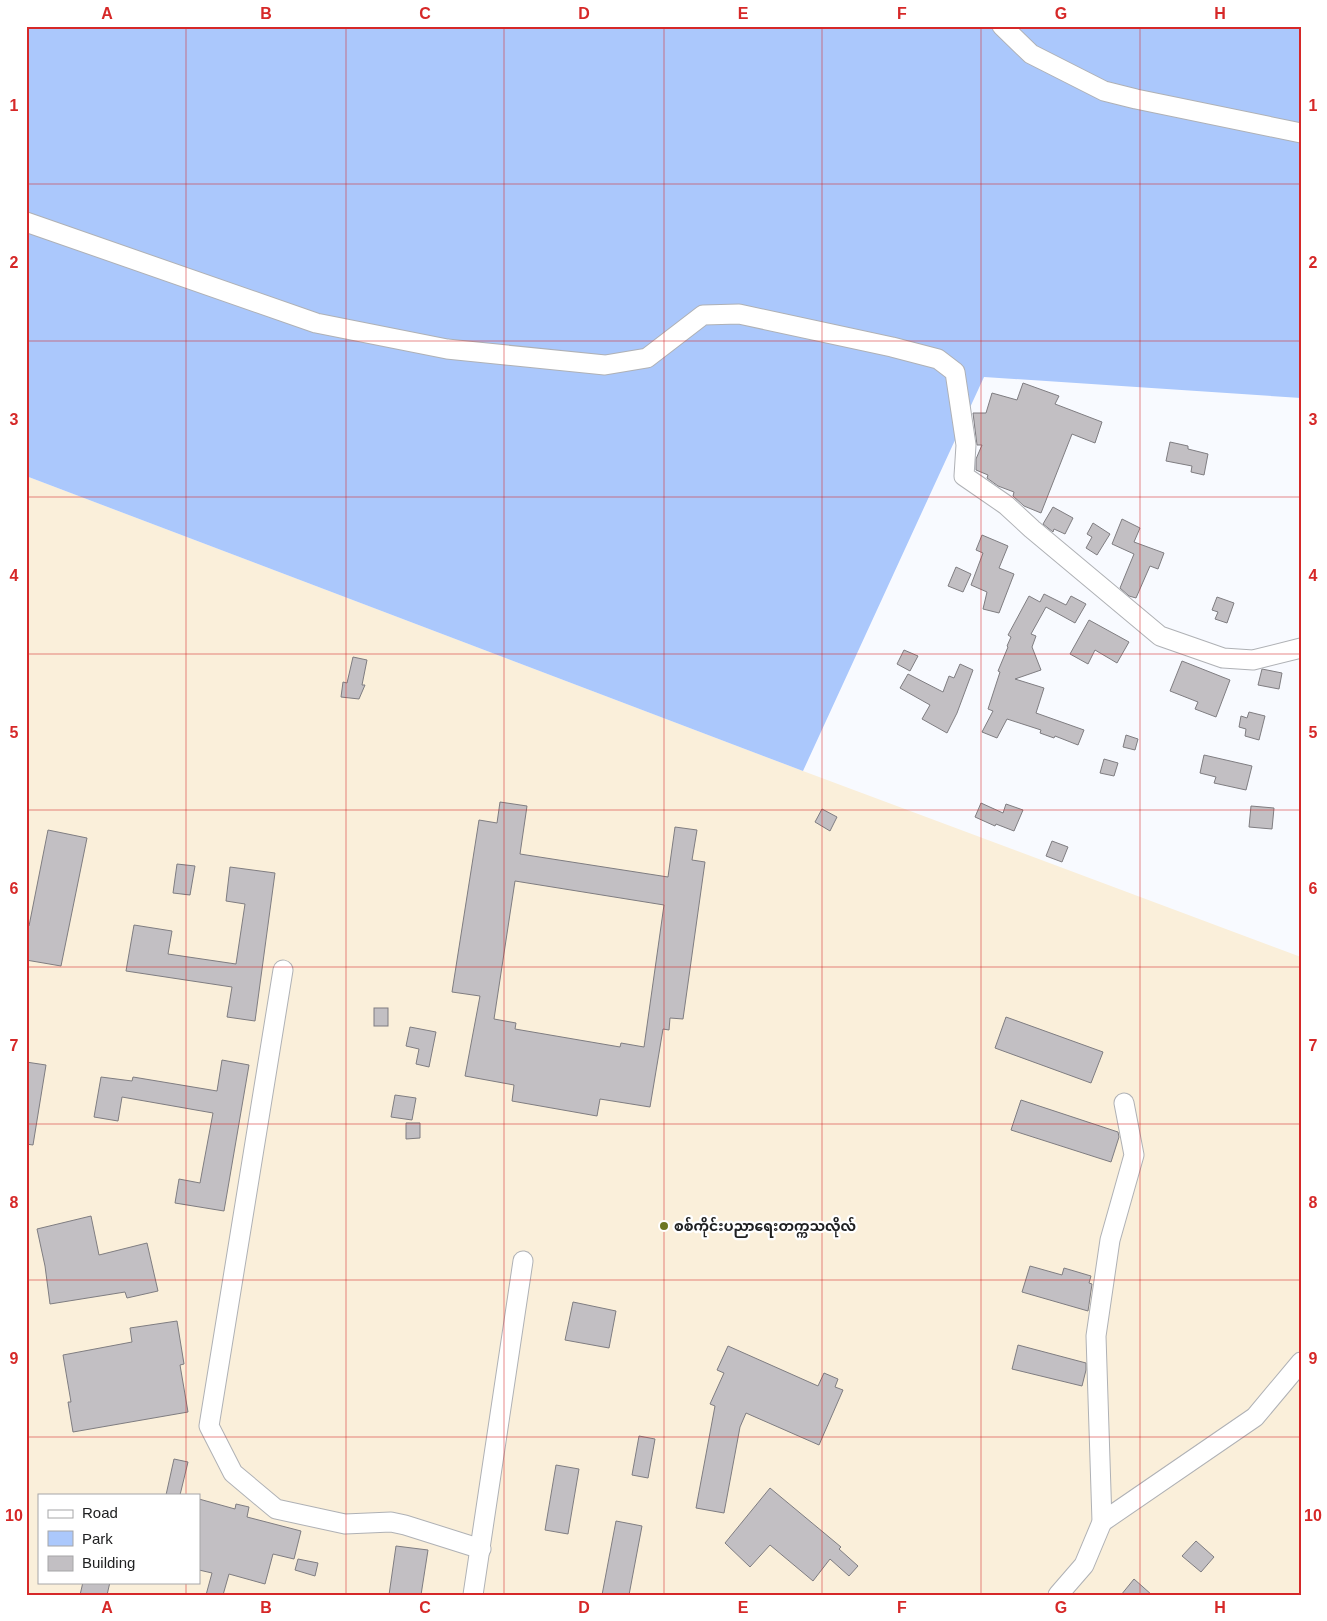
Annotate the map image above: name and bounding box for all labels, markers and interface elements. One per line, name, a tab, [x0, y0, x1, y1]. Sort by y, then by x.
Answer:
text: A	[101, 5, 113, 22]
text: B	[260, 5, 272, 22]
text: C	[419, 5, 431, 22]
text: D	[578, 5, 590, 22]
text: E	[738, 5, 749, 22]
text: F	[897, 5, 907, 22]
text: G	[1055, 5, 1067, 22]
text: H	[1214, 5, 1226, 22]
text: 1	[10, 97, 19, 114]
text: 1	[1309, 97, 1318, 114]
text: 2	[10, 254, 19, 271]
text: 2	[1309, 254, 1318, 271]
text: 3	[10, 411, 19, 428]
text: 3	[1309, 411, 1318, 428]
text: 4	[10, 567, 19, 584]
text: 4	[1309, 567, 1318, 584]
text: 5	[10, 724, 19, 741]
text: 5	[1309, 724, 1318, 741]
text: 6	[10, 880, 19, 897]
text: 6	[1309, 880, 1318, 897]
text: 7	[10, 1037, 19, 1054]
text: 7	[1309, 1037, 1318, 1054]
text: 8	[10, 1194, 19, 1211]
text: 8	[1309, 1194, 1318, 1211]
place label: စစ်ကိုင်းပညာရေးတက္ကသလိုလ်	[674, 1216, 856, 1238]
marker: စစ်ကိုင်းပညာရေးတက္ကသလိုလ်	[658, 1220, 670, 1232]
text: 9	[10, 1350, 19, 1367]
text: 9	[1309, 1350, 1318, 1367]
legend	[38, 1494, 200, 1584]
text: Road	[82, 1504, 118, 1521]
text: 10	[5, 1507, 23, 1524]
text: 10	[1304, 1507, 1322, 1524]
text: Park	[82, 1530, 113, 1547]
text: Building	[82, 1554, 135, 1571]
text: A	[101, 1599, 113, 1616]
text: B	[260, 1599, 272, 1616]
text: C	[419, 1599, 431, 1616]
text: D	[578, 1599, 590, 1616]
text: E	[738, 1599, 749, 1616]
text: F	[897, 1599, 907, 1616]
text: G	[1055, 1599, 1067, 1616]
text: H	[1214, 1599, 1226, 1616]

